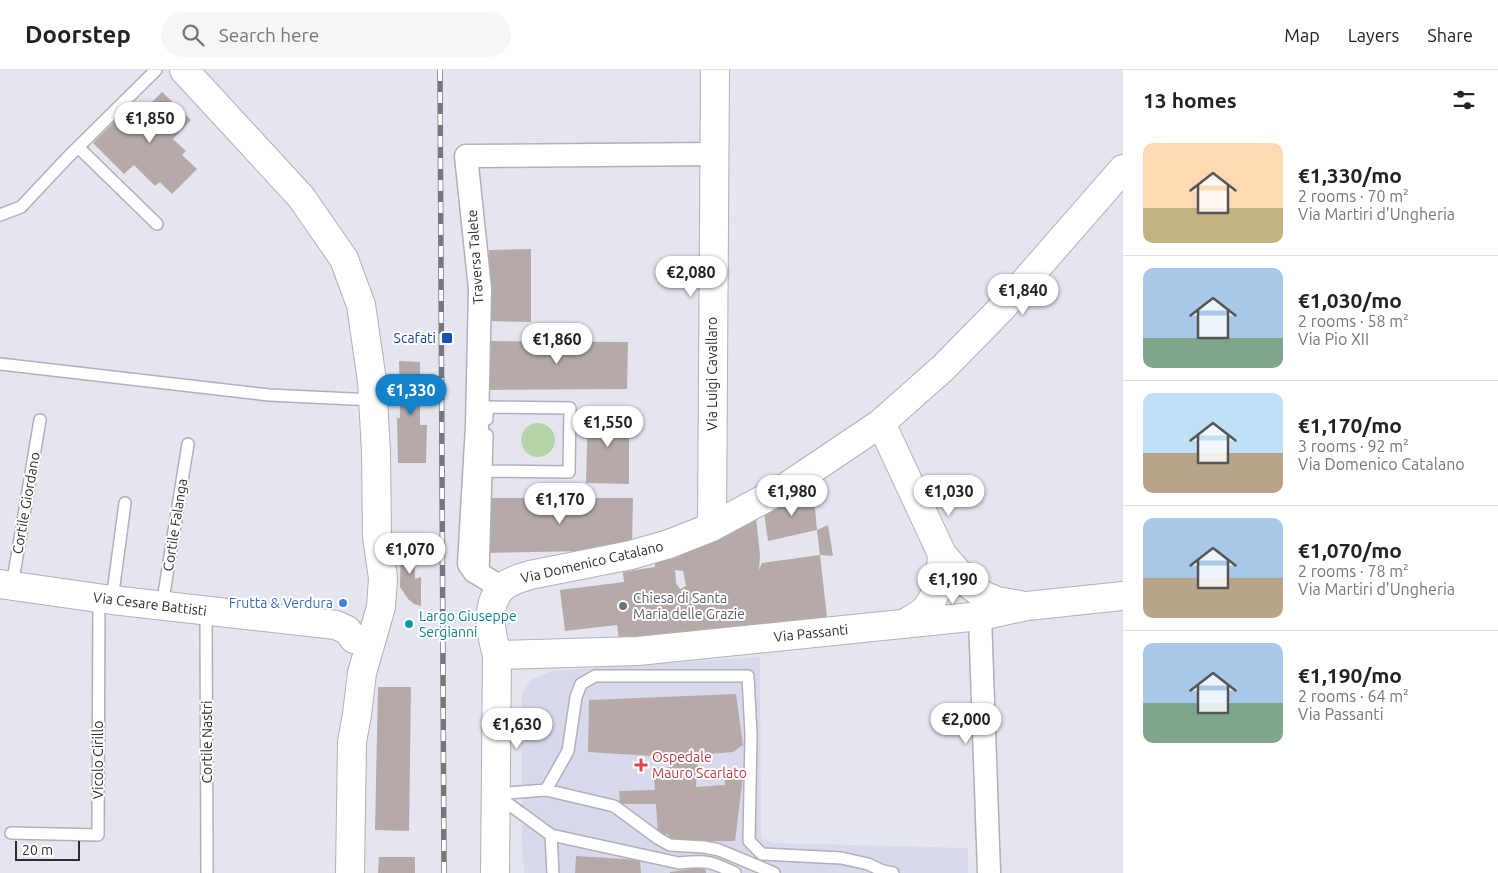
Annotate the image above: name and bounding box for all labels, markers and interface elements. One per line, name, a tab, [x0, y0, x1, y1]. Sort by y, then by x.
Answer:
search box	[161, 12, 511, 57]
text: Doorstep	[25, 21, 131, 48]
icon: search	[179, 21, 207, 49]
text: Search here	[219, 24, 319, 46]
text: Map	[1284, 25, 1320, 45]
text: Layers	[1348, 25, 1399, 45]
text: Share	[1427, 25, 1473, 45]
icon: filters	[1450, 86, 1478, 114]
text: 13 homes	[1143, 88, 1237, 112]
pin: €1,850	[109, 102, 191, 144]
text: €1,850	[125, 109, 175, 127]
icon: home	[1183, 163, 1243, 223]
text: €1,330/mo	[1298, 163, 1402, 187]
text: 2 rooms · 70 m²	[1298, 187, 1409, 205]
text: Via Martiri d'Ungheria	[1298, 205, 1455, 223]
street label: Traversa Talete	[464, 209, 486, 305]
pin: €2,080	[650, 256, 732, 298]
text: €2,080	[666, 263, 716, 281]
pin: €1,840	[982, 274, 1064, 316]
text: €1,840	[998, 281, 1048, 299]
icon: home	[1183, 288, 1243, 348]
text: €1,030/mo	[1298, 288, 1402, 312]
text: 2 rooms · 58 m²	[1298, 312, 1409, 330]
street label: Via Luigi Cavallaro	[704, 317, 720, 431]
pin: €1,860	[516, 322, 598, 365]
place label: Scafati	[394, 330, 436, 346]
text: €1,860	[532, 330, 582, 348]
text: Via Pio XII	[1298, 330, 1369, 348]
marker: Scafati	[440, 331, 454, 345]
pin: €1,330	[370, 374, 452, 416]
text: €1,330	[386, 381, 436, 399]
pin: €1,550	[567, 406, 649, 448]
text: €1,550	[583, 413, 633, 431]
icon: home	[1183, 413, 1243, 473]
text: €1,170/mo	[1298, 413, 1402, 437]
text: 3 rooms · 92 m²	[1298, 437, 1409, 455]
street label: Cortile Giordano	[9, 451, 43, 555]
text: Via Domenico Catalano	[1298, 455, 1465, 473]
pin: €1,980	[751, 474, 833, 517]
pin: €1,030	[908, 474, 990, 517]
street label: Cortile Falanga	[160, 477, 190, 573]
pin: €1,170	[519, 482, 601, 525]
text: €1,980	[767, 482, 817, 500]
text: €1,030	[924, 482, 974, 500]
text: €1,170	[535, 490, 585, 508]
pin: €1,070	[369, 532, 451, 575]
street label: Via Domenico Catalano	[519, 538, 665, 586]
icon: home	[1183, 538, 1243, 598]
text: €1,070/mo	[1298, 538, 1402, 562]
text: €1,070	[385, 540, 435, 558]
pin: €1,190	[912, 562, 994, 605]
text: 2 rooms · 78 m²	[1298, 562, 1409, 580]
text: €1,190	[928, 570, 978, 588]
text: Via Martiri d'Ungheria	[1298, 580, 1455, 598]
street label: Via Cesare Battisti	[92, 589, 208, 619]
place label: Chiesa di Santa Maria delle Grazie	[633, 590, 745, 622]
place label: Frutta & Verdura	[229, 595, 333, 611]
marker: Frutta & Verdura	[337, 597, 349, 609]
marker: Chiesa di Santa Maria delle Grazie	[617, 600, 629, 612]
place label: Largo Giuseppe Sergianni	[419, 608, 517, 640]
marker: Largo Giuseppe Sergianni	[403, 618, 415, 630]
street label: Via Passanti	[773, 621, 849, 645]
icon: home	[1183, 663, 1243, 723]
text: €1,190/mo	[1298, 663, 1402, 687]
text: 2 rooms · 64 m²	[1298, 687, 1409, 705]
street label: Cortile Nastri	[199, 700, 215, 784]
pin: €2,000	[925, 702, 1007, 745]
text: Via Passanti	[1298, 705, 1384, 723]
pin: €1,630	[476, 708, 558, 750]
text: €2,000	[941, 710, 991, 728]
text: €1,630	[492, 715, 542, 733]
street label: Vicolo Cirillo	[90, 721, 106, 799]
place label: Ospedale Mauro Scarlato	[652, 749, 747, 781]
marker: Ospedale Mauro Scarlato	[634, 758, 648, 772]
scale bar	[15, 838, 80, 861]
text: 20 m	[22, 842, 53, 858]

